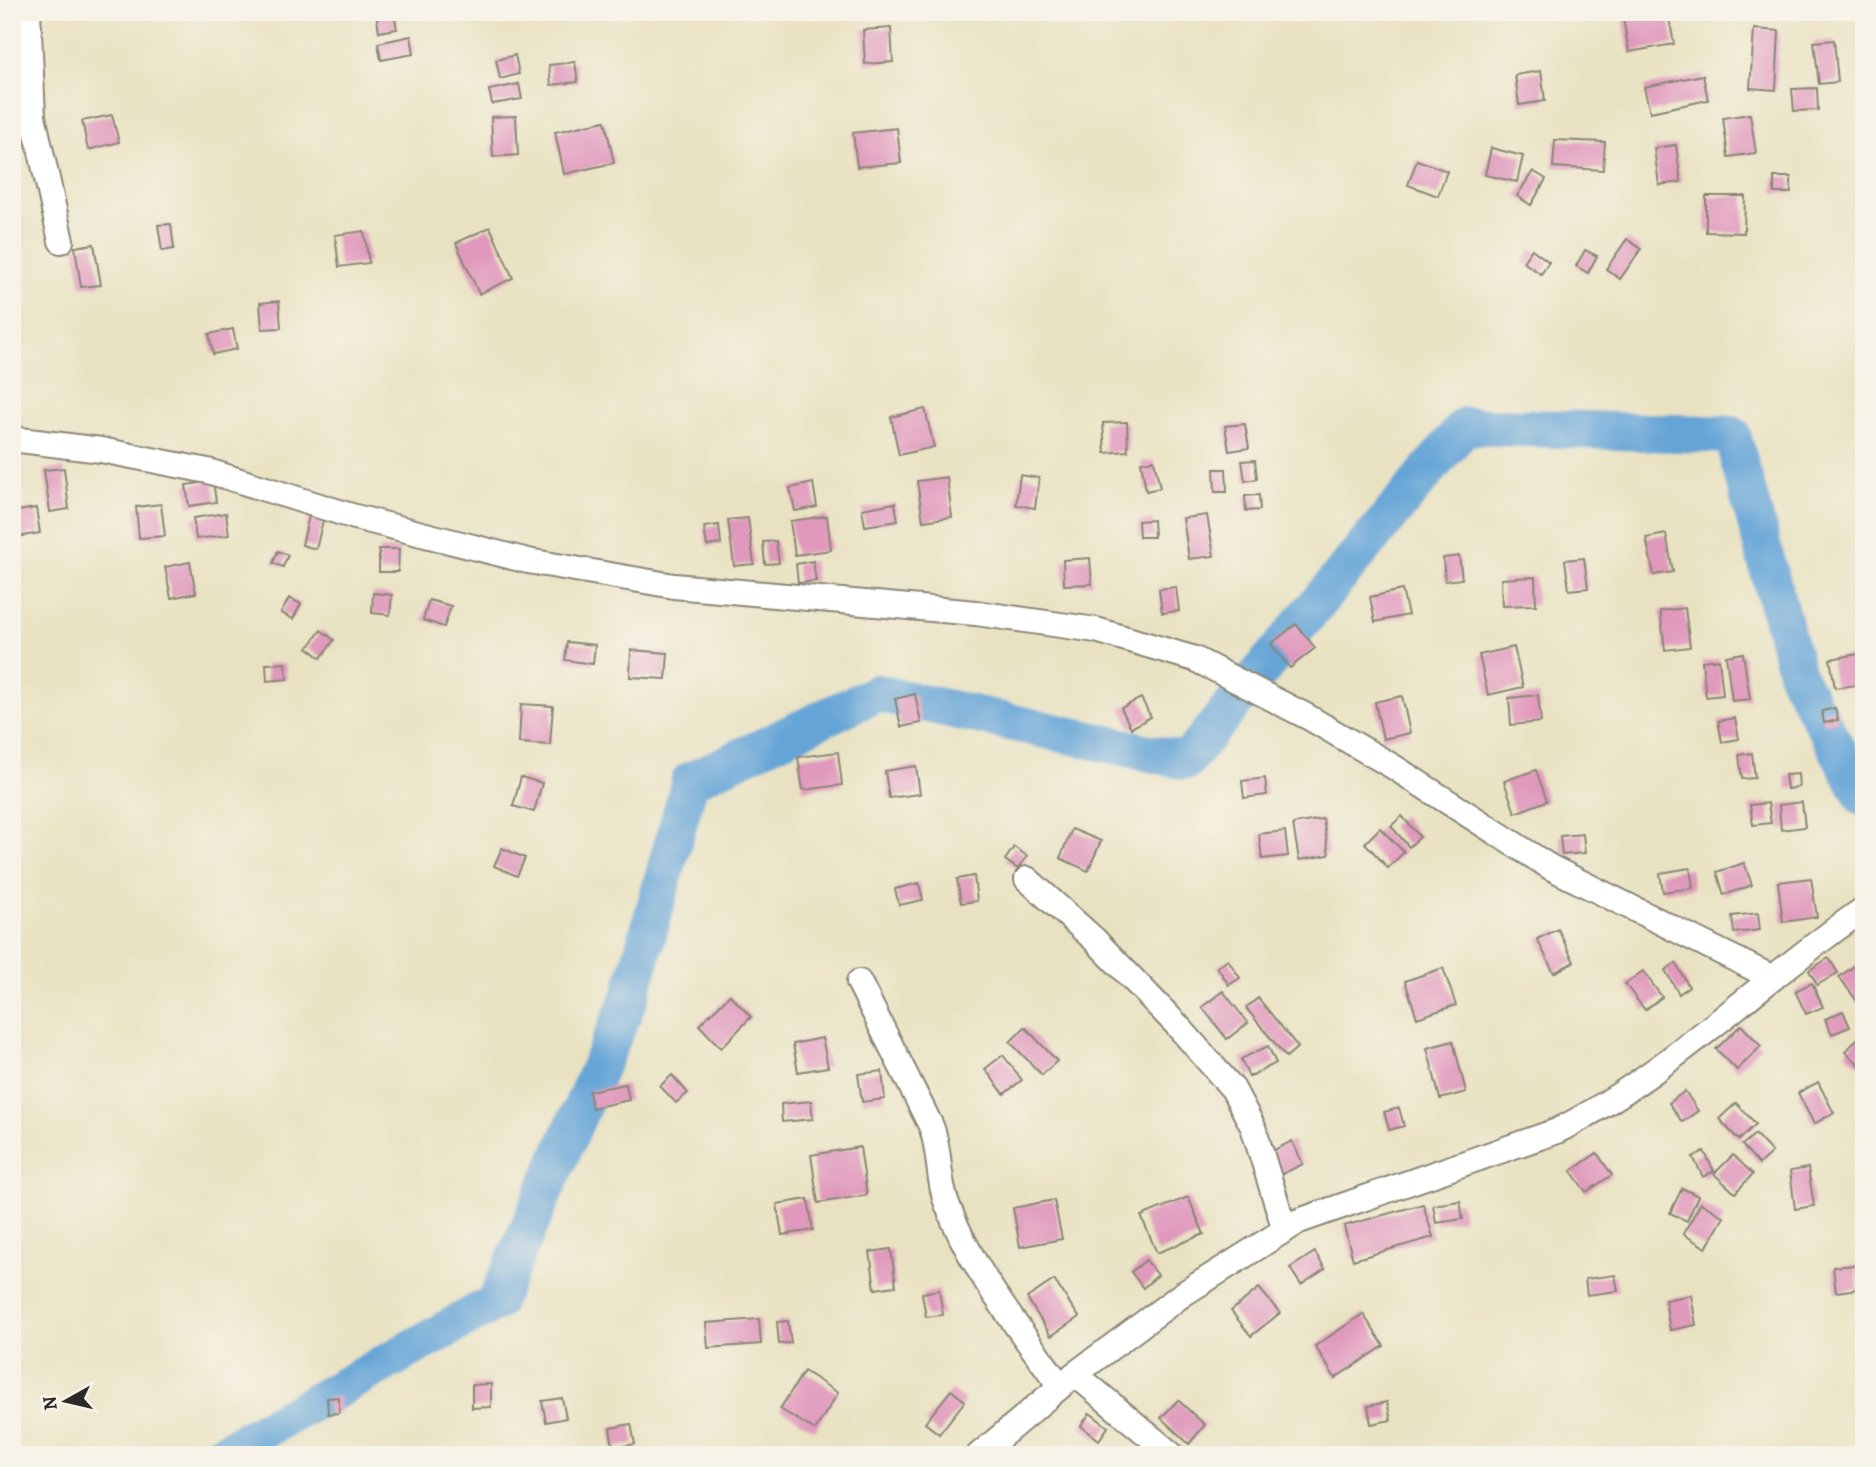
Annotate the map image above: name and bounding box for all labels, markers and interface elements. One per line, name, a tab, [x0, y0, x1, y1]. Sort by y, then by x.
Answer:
north arrow	[32, 1366, 102, 1436]
text: N	[36, 1394, 64, 1412]

